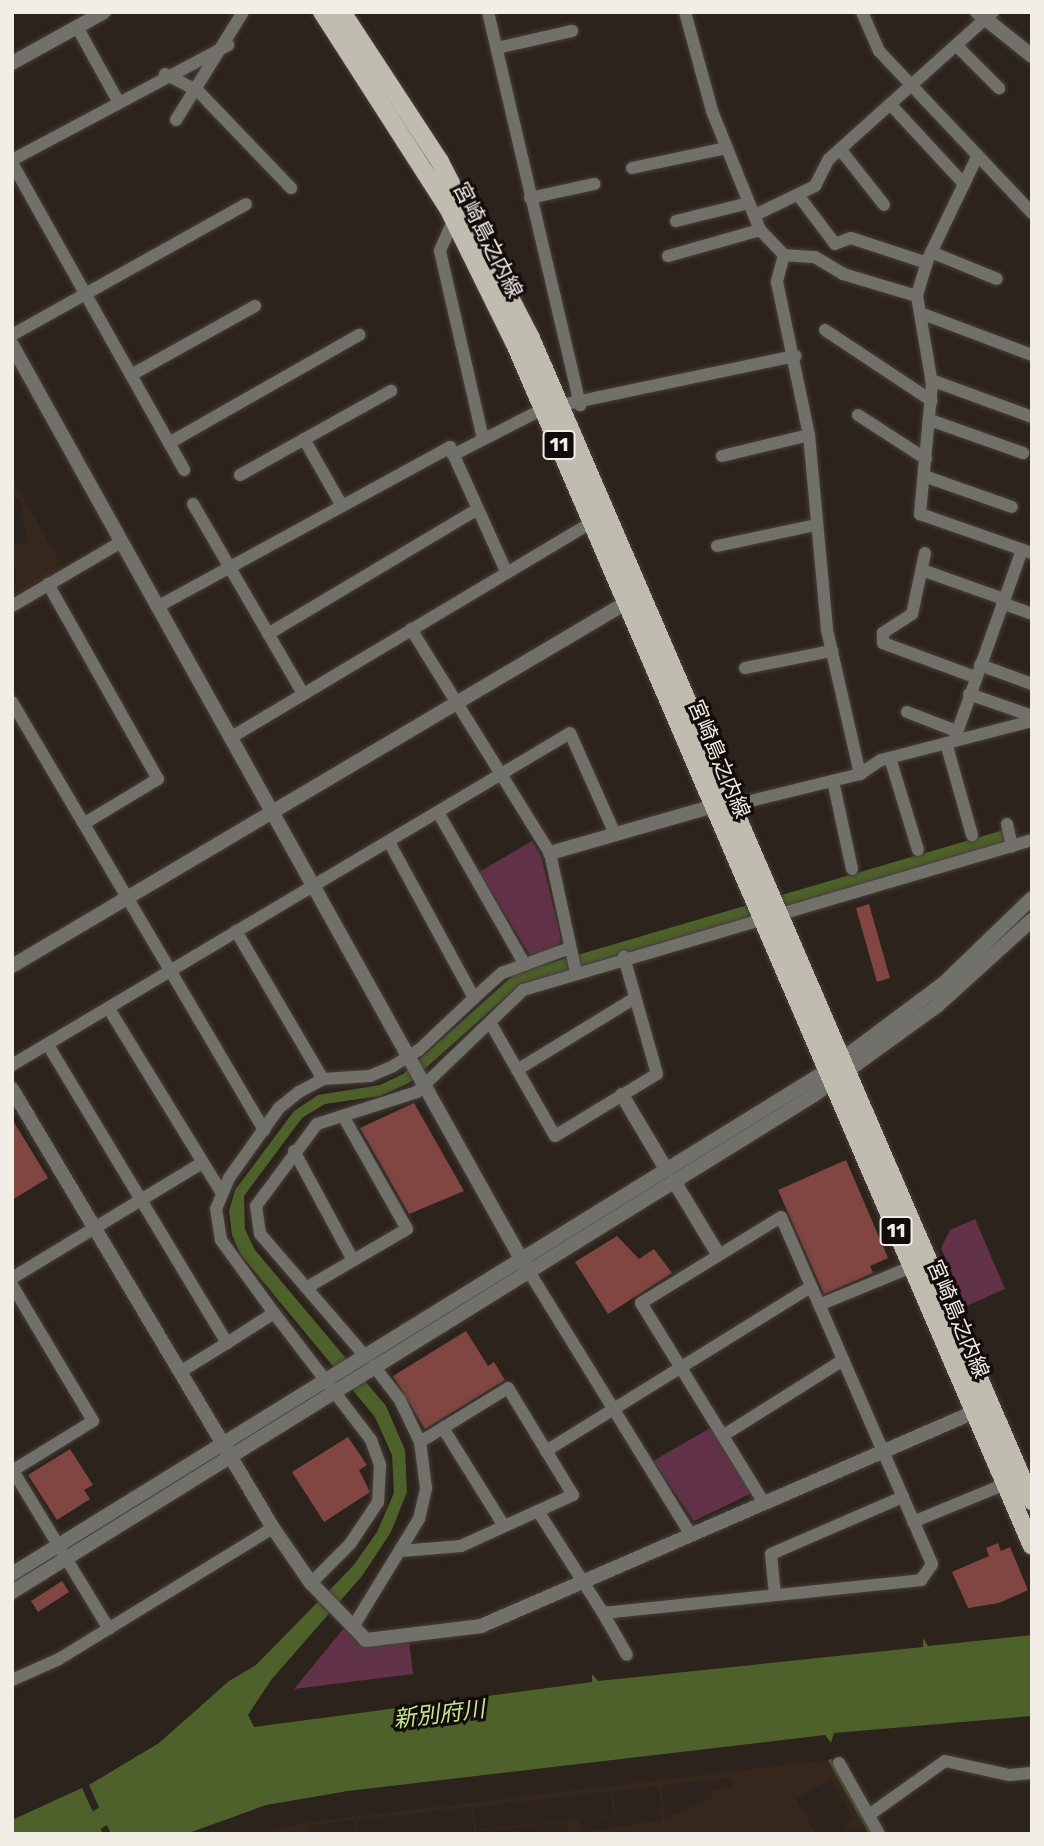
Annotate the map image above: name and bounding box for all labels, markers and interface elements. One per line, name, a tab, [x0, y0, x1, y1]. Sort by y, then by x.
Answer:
street label: 宮崎島之内線	[448, 178, 528, 302]
road number: 11	[542, 430, 576, 460]
street label: 宮崎島之内線	[683, 696, 755, 822]
road number: 11	[878, 1216, 914, 1246]
street label: 宮崎島之内線	[922, 1256, 994, 1382]
water label: 新別府川	[392, 1695, 486, 1733]

